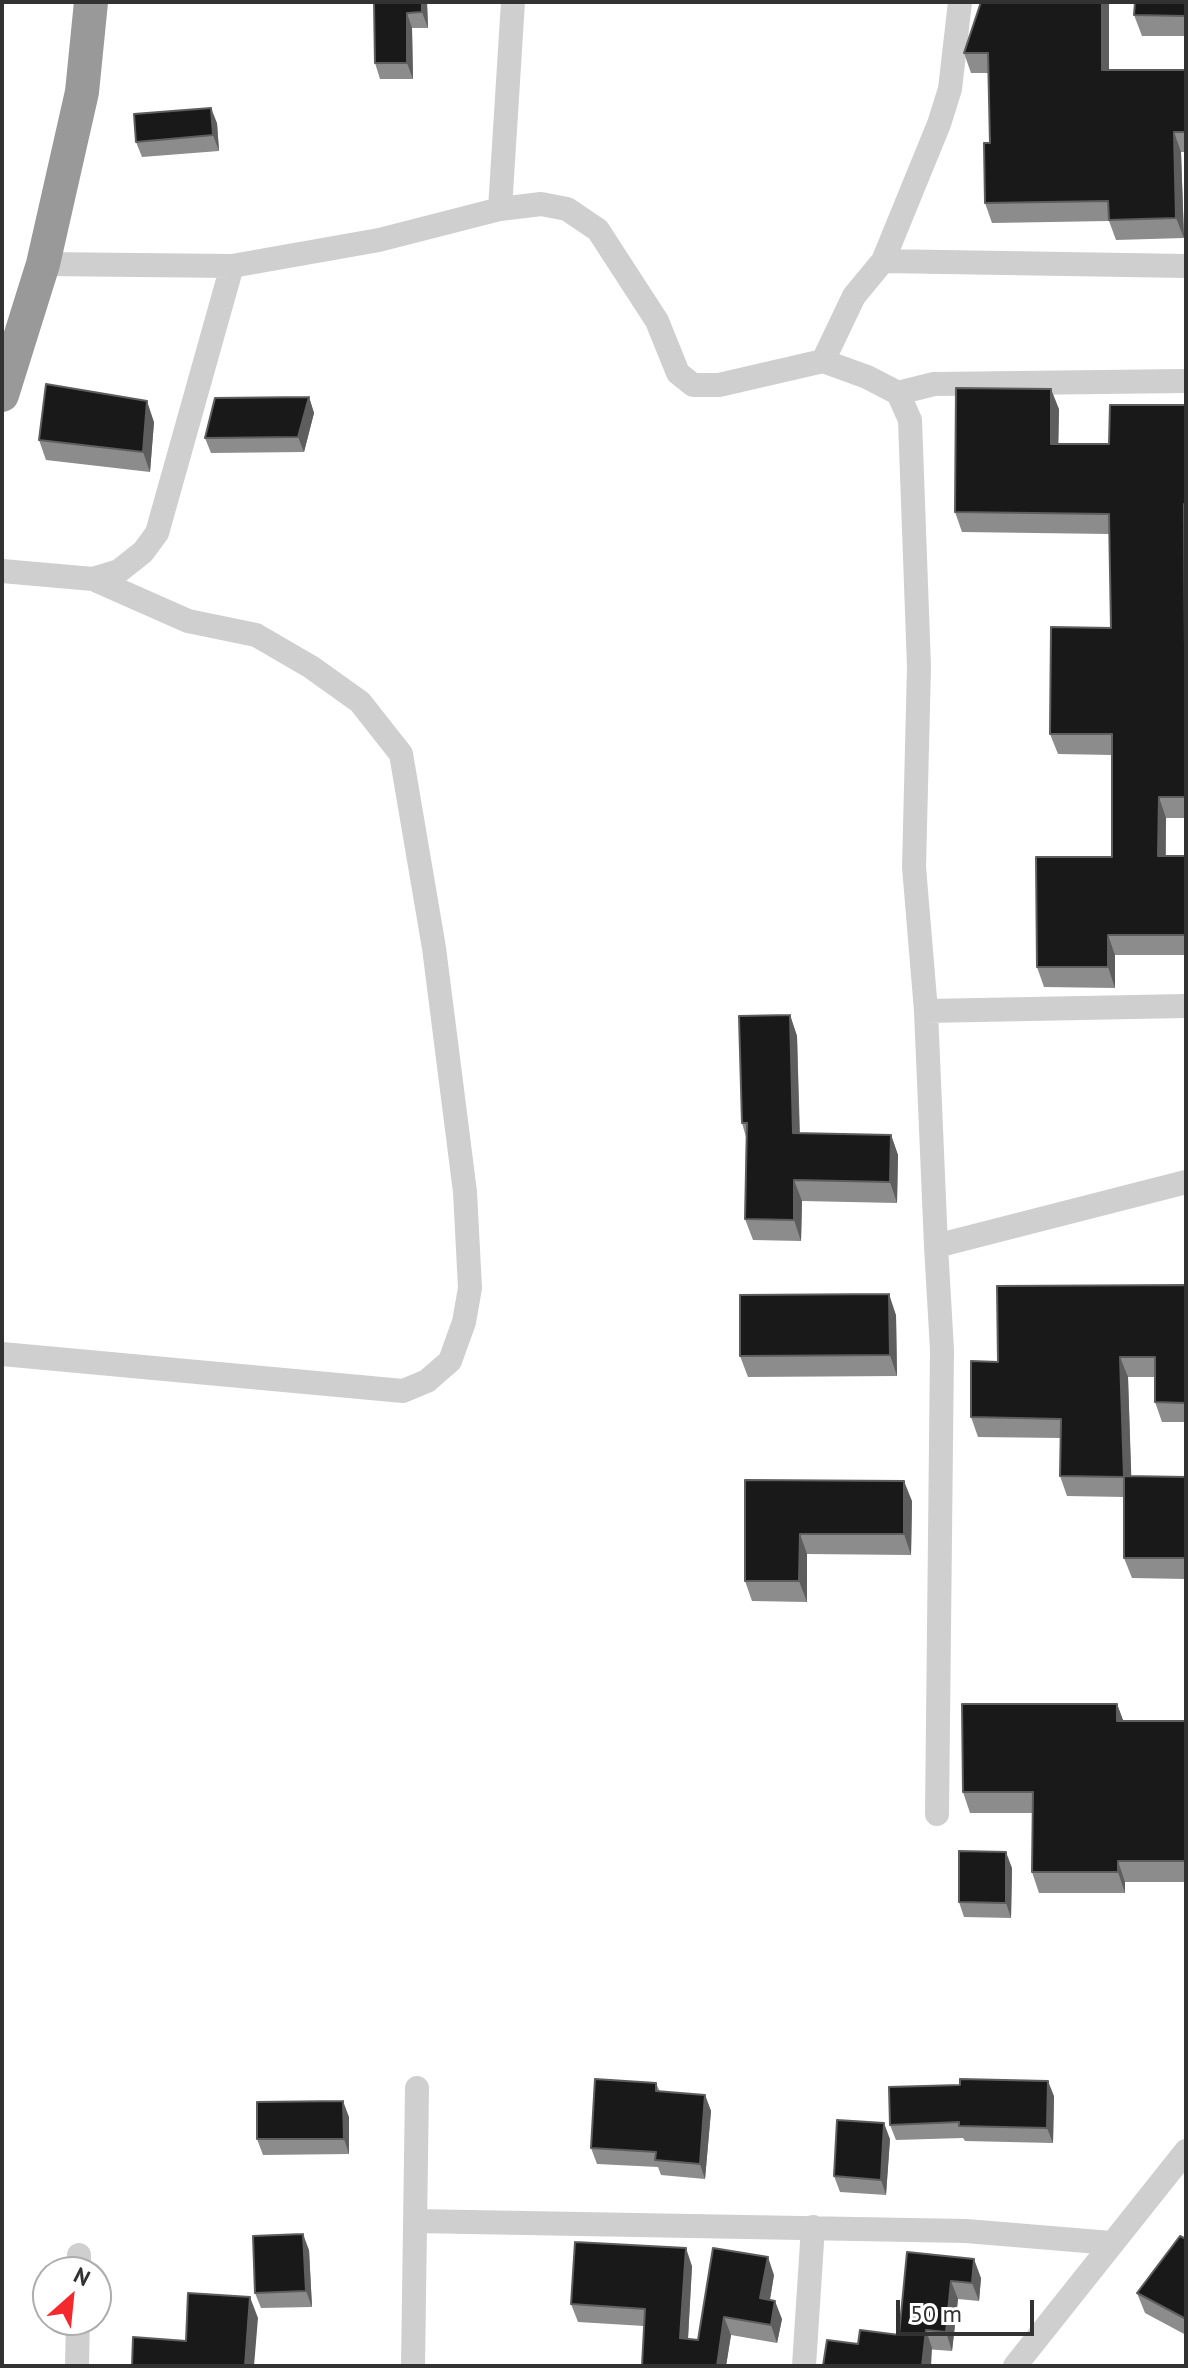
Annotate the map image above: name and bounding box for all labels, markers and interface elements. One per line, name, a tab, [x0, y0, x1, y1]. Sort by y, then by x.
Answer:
north arrow	[32, 2256, 112, 2336]
text: N	[69, 2261, 95, 2292]
scale bar	[900, 2284, 1038, 2334]
text: 50 m	[910, 2298, 962, 2329]

